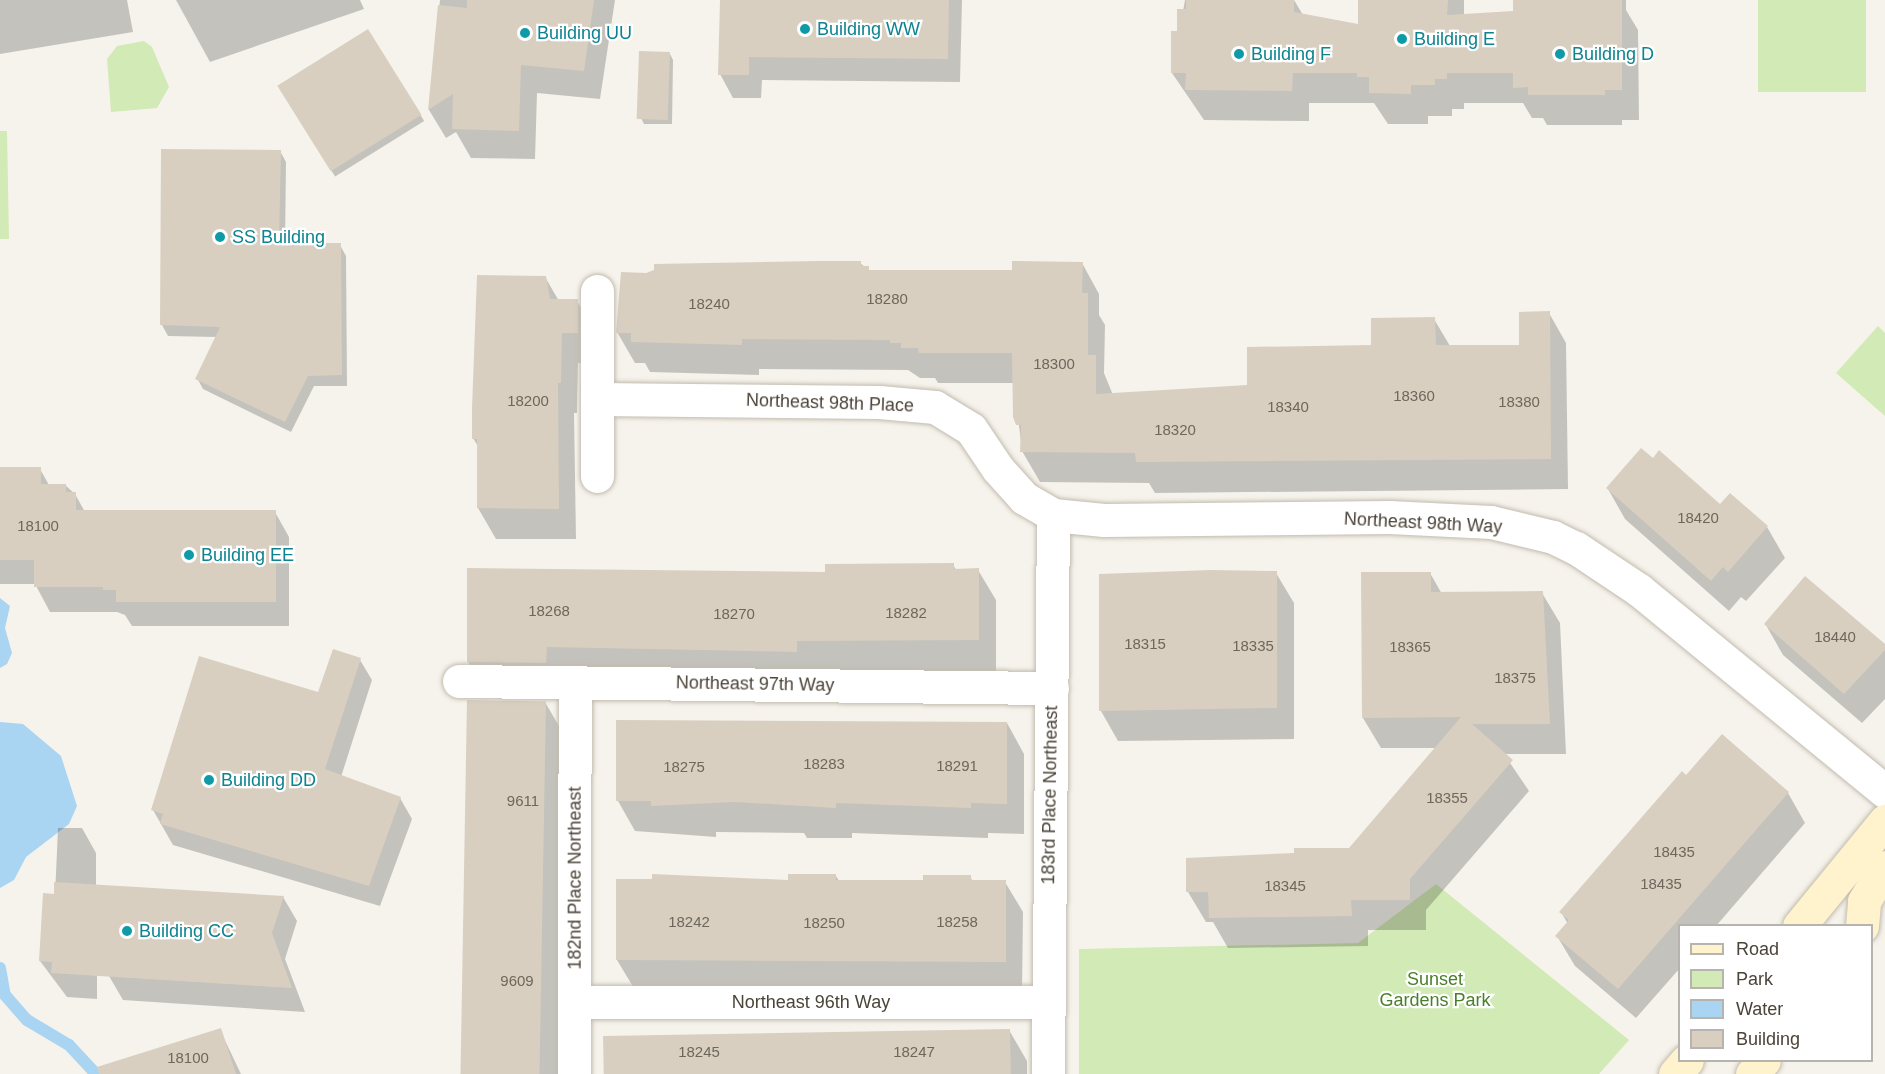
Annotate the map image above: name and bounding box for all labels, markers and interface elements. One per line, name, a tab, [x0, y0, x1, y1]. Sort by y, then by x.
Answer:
place label: Building WW	[817, 18, 920, 40]
place label: Building UU	[537, 22, 632, 44]
marker: Building WW	[798, 22, 812, 36]
marker: Building UU	[518, 26, 532, 40]
place label: Building E	[1414, 28, 1495, 50]
marker: Building E	[1395, 32, 1409, 46]
place label: Building F	[1251, 43, 1331, 65]
place label: Building D	[1572, 43, 1654, 65]
marker: Building F	[1232, 47, 1246, 61]
marker: Building D	[1553, 47, 1567, 61]
place label: SS Building	[232, 226, 325, 248]
marker: SS Building	[213, 230, 227, 244]
house number: 18280	[866, 290, 908, 308]
house number: 18240	[688, 295, 730, 313]
house number: 18300	[1033, 355, 1075, 373]
house number: 18360	[1393, 387, 1435, 405]
street label: Northeast 98th Place	[746, 389, 914, 417]
house number: 18200	[507, 392, 549, 410]
house number: 18380	[1498, 393, 1540, 411]
house number: 18340	[1267, 398, 1309, 416]
house number: 18320	[1154, 421, 1196, 439]
street label: Northeast 98th Way	[1343, 508, 1503, 538]
house number: 18420	[1677, 509, 1719, 527]
house number: 18100	[17, 517, 59, 535]
place label: Building EE	[201, 544, 294, 566]
marker: Building EE	[182, 548, 196, 562]
house number: 18268	[528, 602, 570, 620]
house number: 18282	[885, 604, 927, 622]
house number: 18270	[713, 605, 755, 623]
house number: 18440	[1814, 628, 1856, 646]
house number: 18315	[1124, 635, 1166, 653]
house number: 18335	[1232, 637, 1274, 655]
house number: 18365	[1389, 638, 1431, 656]
house number: 18375	[1494, 669, 1536, 687]
street label: Northeast 97th Way	[676, 672, 834, 696]
street label: 183rd Place Northeast	[1038, 705, 1062, 885]
house number: 18283	[803, 755, 845, 773]
house number: 18291	[936, 757, 978, 775]
house number: 18275	[663, 758, 705, 776]
place label: Building DD	[221, 769, 316, 791]
marker: Building DD	[202, 773, 216, 787]
street label: 182nd Place Northeast	[564, 786, 586, 970]
house number: 18355	[1426, 789, 1468, 807]
house number: 9611	[507, 792, 539, 810]
house number: 18435	[1653, 843, 1695, 861]
house number: 18435	[1640, 875, 1682, 893]
house number: 18345	[1264, 877, 1306, 895]
house number: 18242	[668, 913, 710, 931]
house number: 18258	[936, 913, 978, 931]
house number: 18250	[803, 914, 845, 932]
place label: Building CC	[139, 920, 234, 942]
marker: Building CC	[120, 924, 134, 938]
legend	[1678, 924, 1873, 1062]
text: Road	[1736, 939, 1779, 959]
park label: Sunset Gardens Park	[1379, 969, 1491, 1012]
text: Park	[1736, 969, 1773, 989]
house number: 9609	[500, 972, 534, 990]
street label: Northeast 96th Way	[732, 991, 890, 1013]
text: Water	[1736, 999, 1783, 1019]
text: Building	[1736, 1029, 1800, 1049]
house number: 18245	[678, 1043, 720, 1061]
house number: 18247	[893, 1043, 935, 1061]
house number: 18100	[167, 1049, 209, 1067]

